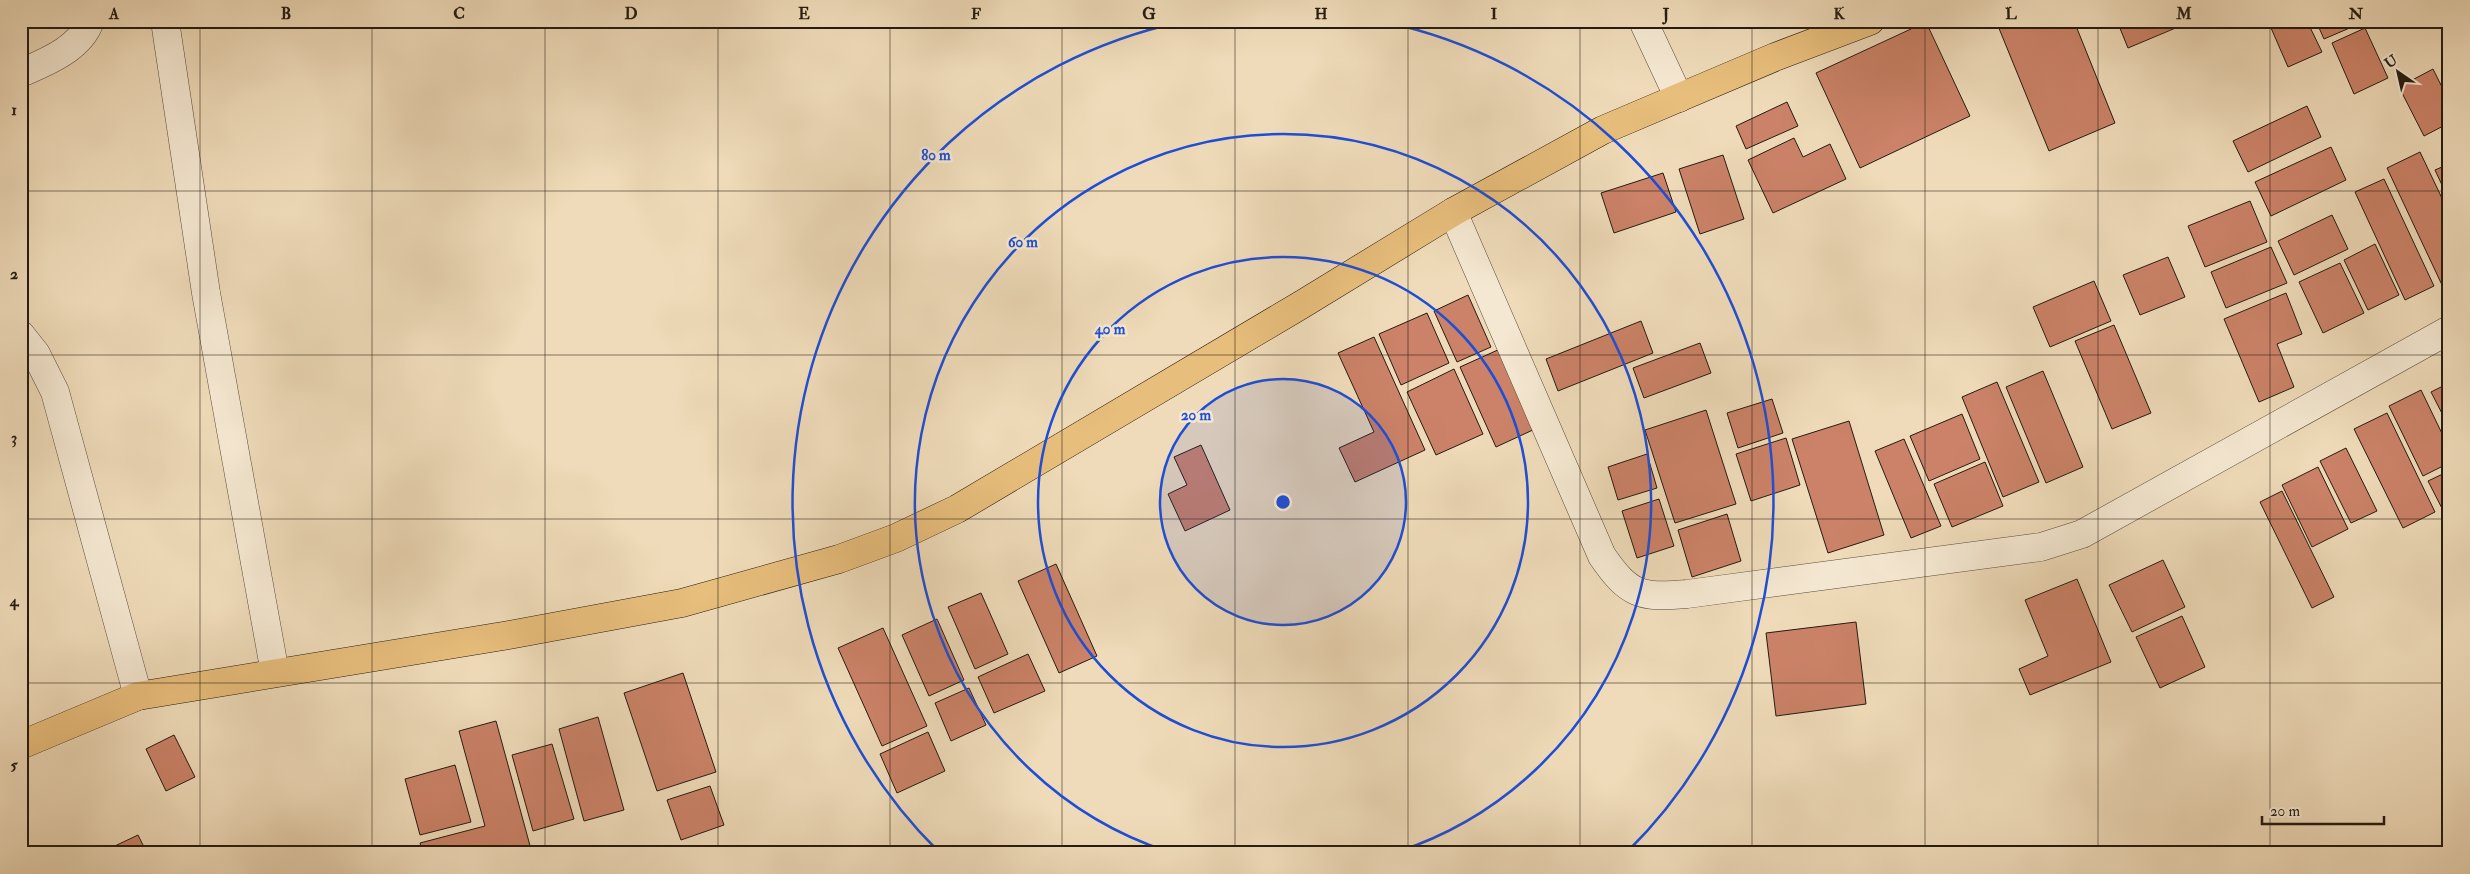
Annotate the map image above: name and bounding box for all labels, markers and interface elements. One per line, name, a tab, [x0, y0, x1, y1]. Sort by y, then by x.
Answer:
text: A	[108, 4, 120, 24]
text: B	[281, 4, 291, 24]
text: C	[453, 4, 465, 24]
text: D	[624, 4, 638, 24]
text: E	[798, 4, 810, 24]
text: F	[971, 4, 981, 24]
text: G	[1142, 4, 1156, 24]
text: H	[1314, 4, 1328, 24]
text: I	[1491, 4, 1498, 24]
text: J	[1662, 4, 1670, 25]
text: K	[1833, 4, 1845, 24]
text: L	[2005, 4, 2017, 24]
text: M	[2175, 4, 2192, 24]
text: N	[2348, 4, 2364, 24]
north arrow	[2372, 48, 2422, 98]
text: U	[2381, 51, 2401, 72]
text: 1	[11, 100, 17, 120]
text: 80 m	[921, 146, 951, 165]
text: 60 m	[1008, 233, 1038, 252]
text: 2	[10, 264, 18, 284]
text: 40 m	[1094, 320, 1126, 339]
text: 20 m	[1181, 406, 1211, 425]
text: 3	[11, 428, 17, 448]
centre of rings	[1274, 493, 1292, 511]
text: 4	[9, 591, 20, 611]
text: 5	[10, 755, 18, 775]
scale bar	[2262, 794, 2385, 826]
text: 20 m	[2270, 802, 2300, 821]

